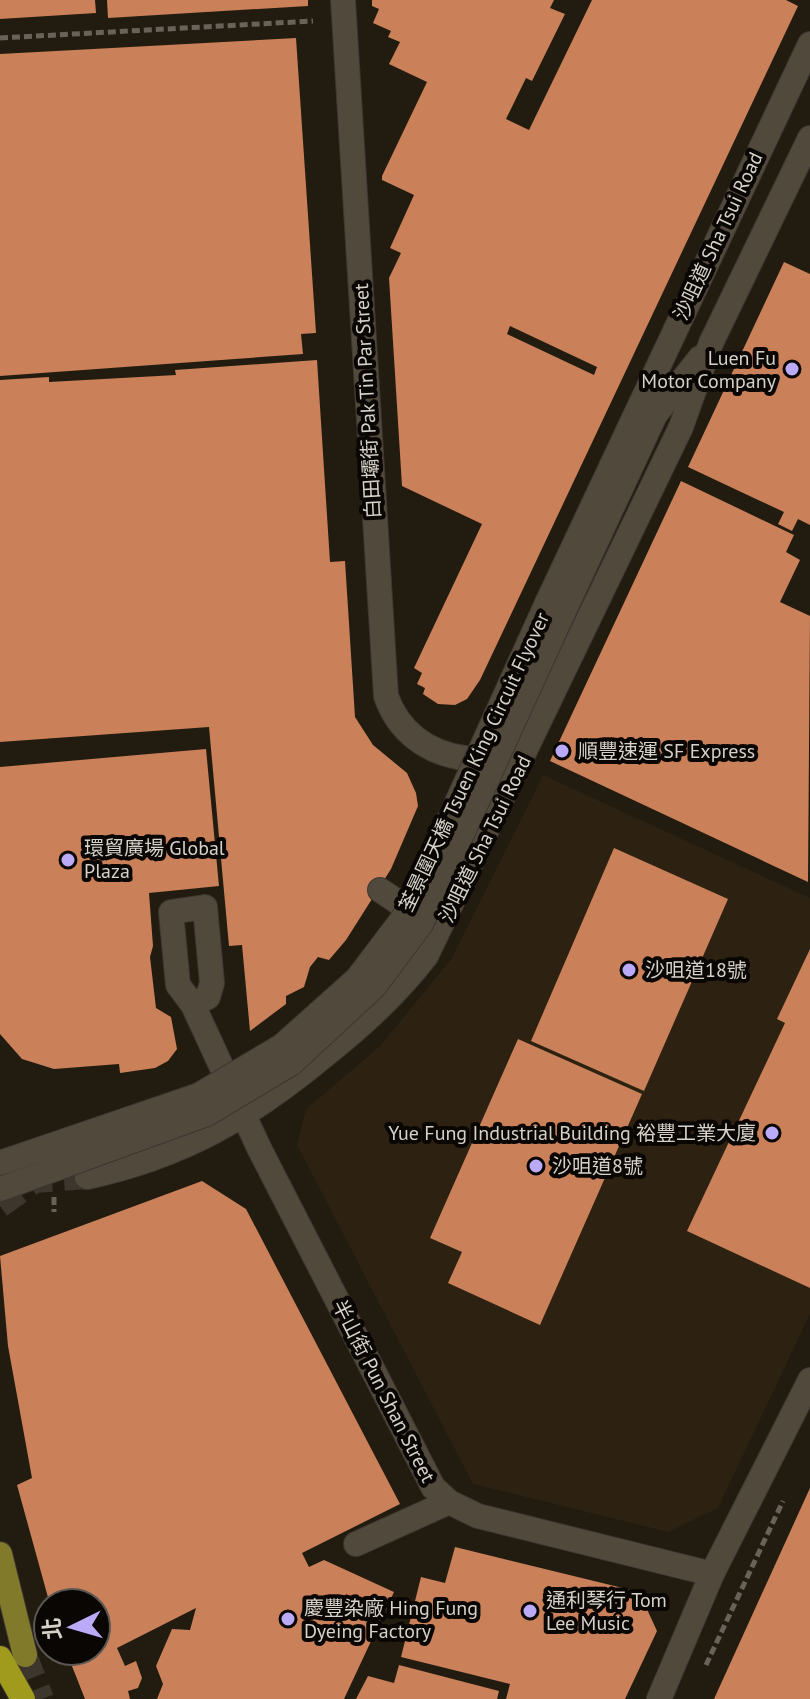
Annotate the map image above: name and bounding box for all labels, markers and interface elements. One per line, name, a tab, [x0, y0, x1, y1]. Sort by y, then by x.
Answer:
street label: 沙咀道 Sha Tsui Road	[668, 148, 768, 324]
street label: 白田壩街 Pak Tin Par Street	[348, 282, 386, 519]
place label: Luen Fu Motor Company	[641, 345, 777, 394]
marker: Luen Fu Motor Company	[783, 360, 801, 378]
street label: 荃景圍天橋 Tsuen King Circuit Flyover	[393, 608, 555, 916]
place label: 順豐速運 SF Express	[578, 738, 755, 764]
marker: 順豐速運 SF Express	[553, 742, 571, 760]
street label: 沙咀道 Sha Tsui Road	[433, 751, 537, 927]
place label: 環貿廣場 Global Plaza	[84, 835, 225, 884]
marker: 環貿廣場 Global Plaza	[59, 851, 77, 869]
place label: 沙咀道18號	[645, 957, 747, 983]
marker: 沙咀道18號	[620, 961, 638, 979]
place label: Yue Fung Industrial Building 裕豐工業大廈	[388, 1120, 756, 1146]
marker: Yue Fung Industrial Building 裕豐工業大廈	[763, 1124, 781, 1142]
place label: 沙咀道8號	[552, 1153, 643, 1179]
marker: 沙咀道8號	[527, 1157, 545, 1175]
street label: 半山街 Pun Shan Street	[327, 1295, 441, 1487]
north arrow	[32, 1587, 112, 1667]
place label: 通利琴行 Tom Lee Music	[546, 1587, 667, 1636]
place label: 慶豐染廠 Hing Fung Dyeing Factory	[304, 1595, 478, 1644]
marker: 通利琴行 Tom Lee Music	[521, 1602, 539, 1620]
marker: 慶豐染廠 Hing Fung Dyeing Factory	[279, 1610, 297, 1628]
text: 北	[37, 1617, 67, 1641]

